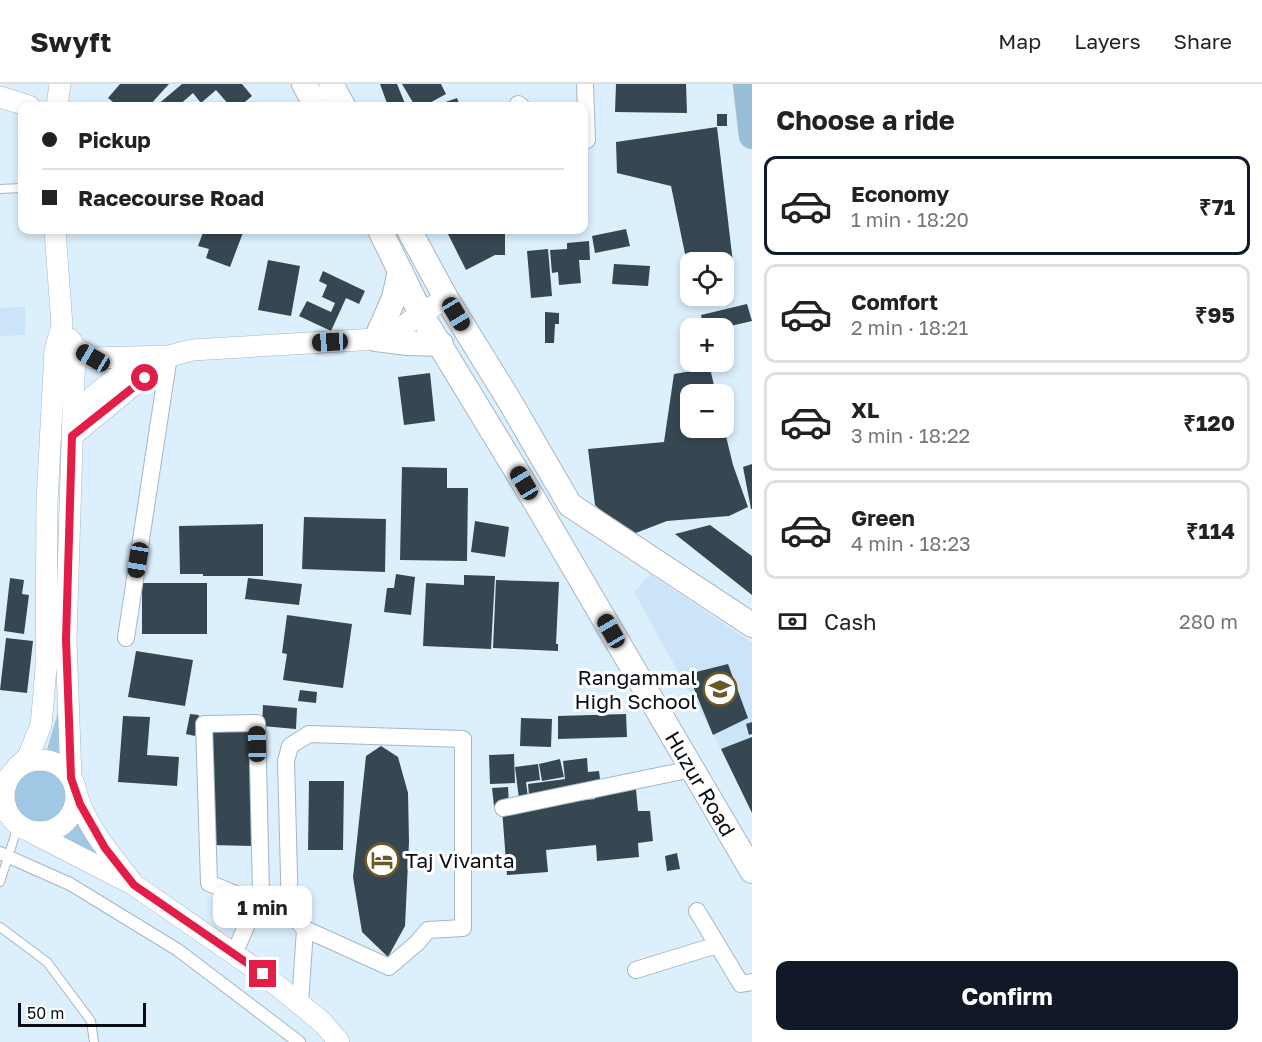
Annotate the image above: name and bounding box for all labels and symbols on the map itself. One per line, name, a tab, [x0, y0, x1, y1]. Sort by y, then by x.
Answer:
car	[439, 294, 473, 334]
car	[312, 332, 348, 352]
car	[73, 341, 113, 375]
route start	[131, 364, 158, 391]
car	[507, 463, 541, 503]
car	[126, 541, 150, 579]
car	[594, 611, 628, 651]
place label: Rangammal High School	[575, 664, 697, 714]
school or university icon: Rangammal High School	[702, 671, 738, 707]
car	[248, 726, 266, 762]
street label: Huzur Road	[660, 726, 742, 841]
hotel icon: Taj Vivanta	[364, 842, 400, 878]
place label: Taj Vivanta	[405, 847, 515, 873]
callout: 1 min	[214, 887, 312, 929]
route end	[249, 960, 276, 987]
scale bar	[18, 1000, 146, 1028]

